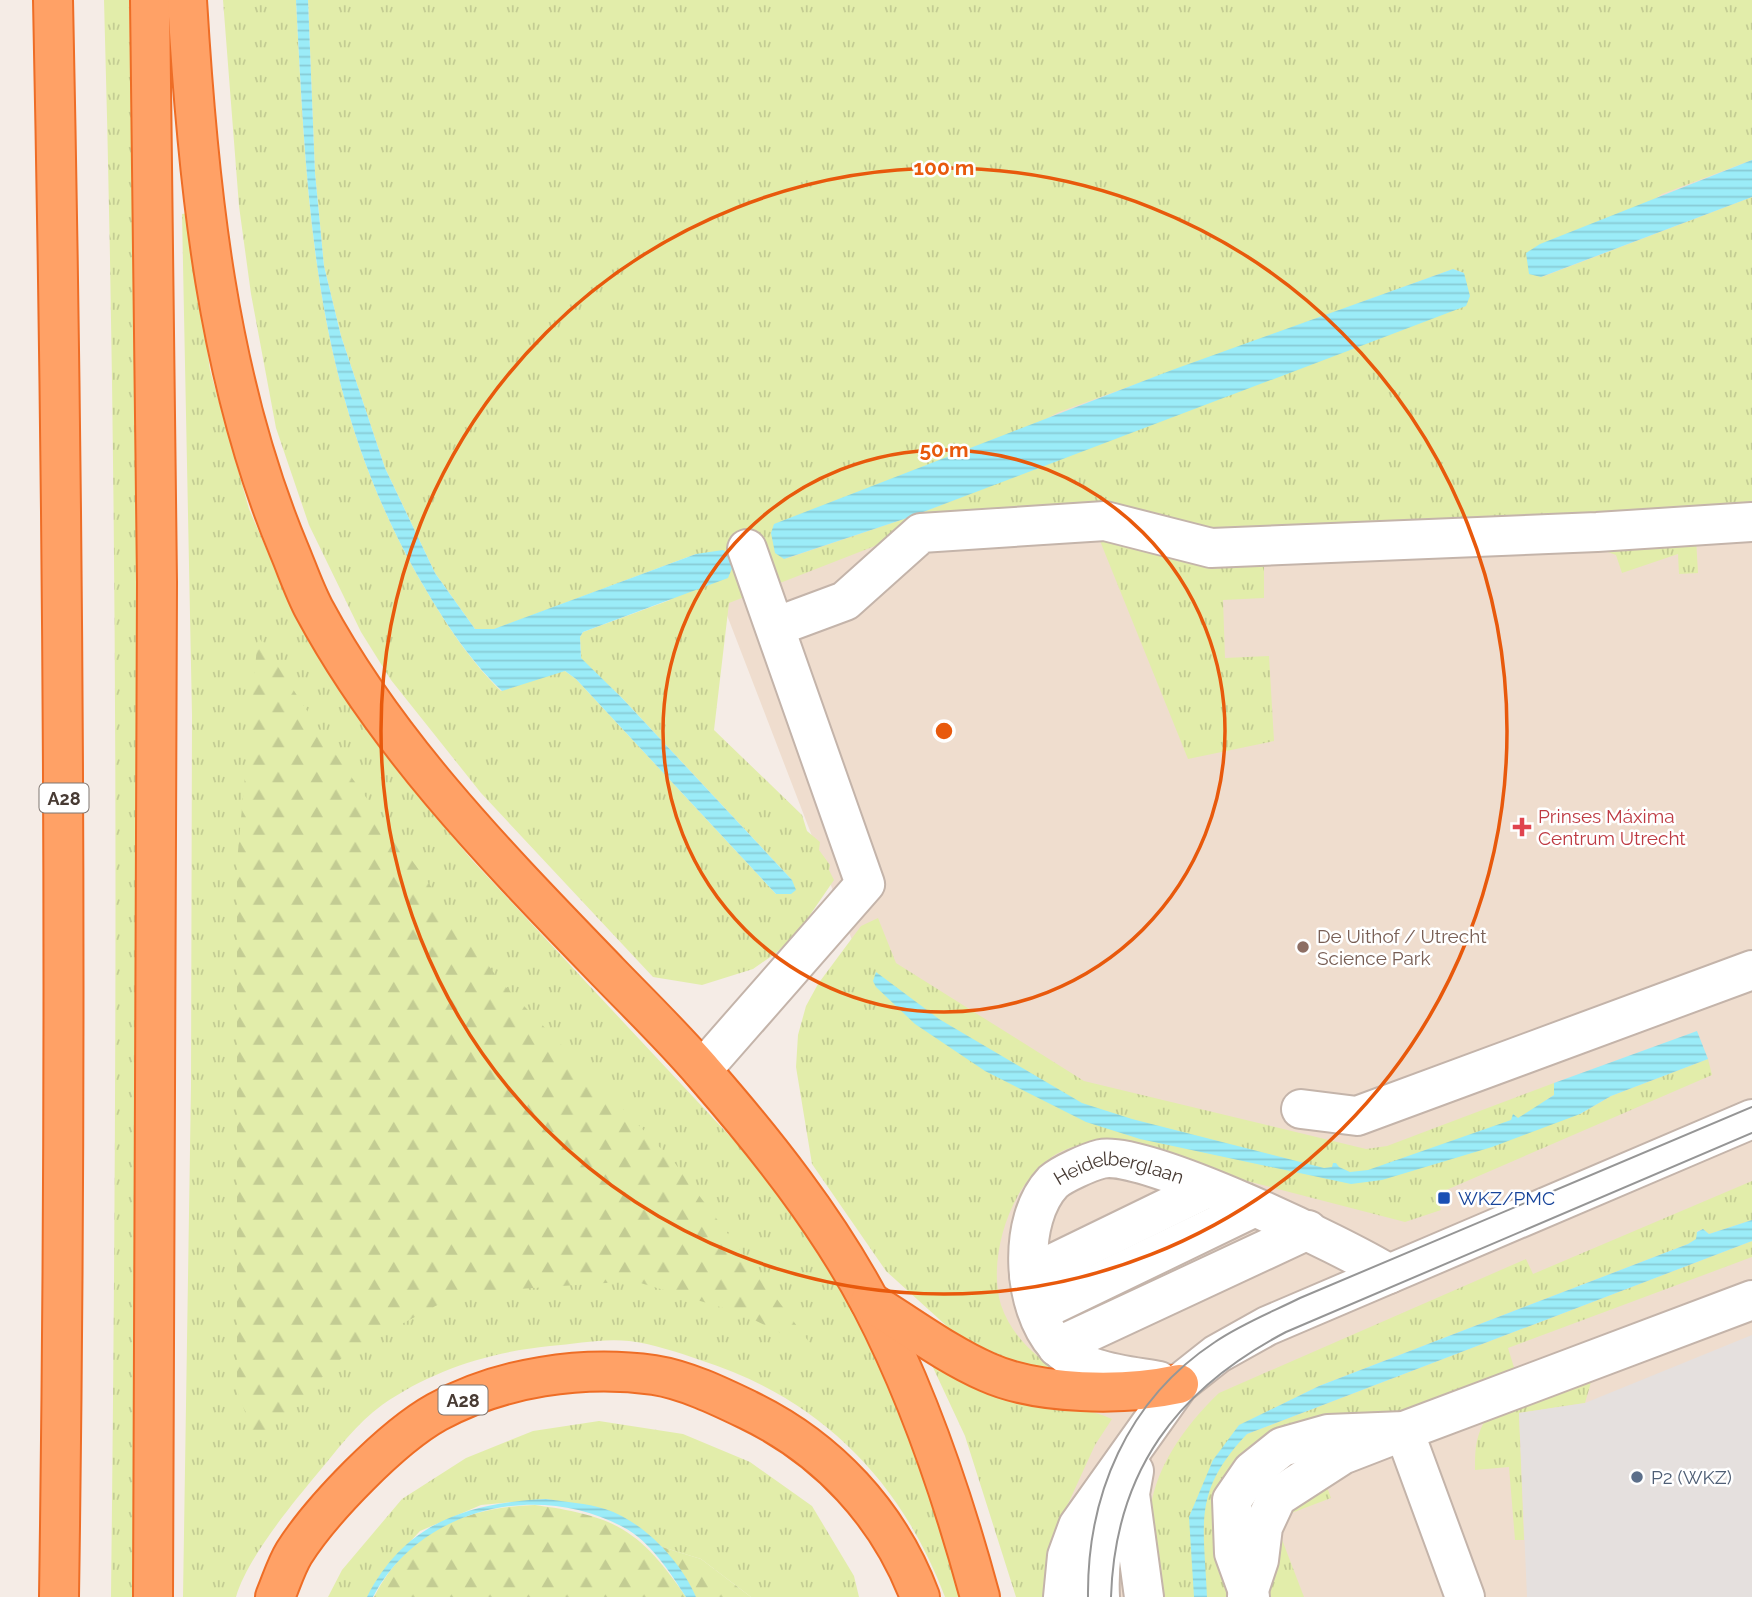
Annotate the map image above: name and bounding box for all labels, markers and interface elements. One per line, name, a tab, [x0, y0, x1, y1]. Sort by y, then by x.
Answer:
text: 100 m	[914, 155, 974, 180]
text: 50 m	[919, 437, 969, 462]
centre of rings	[932, 719, 956, 743]
road number: A28	[40, 784, 88, 812]
place label: Prinses Máxima Centrum Utrecht	[1538, 805, 1686, 849]
marker: Prinses Máxima Centrum Utrecht	[1512, 817, 1532, 837]
place label: De Uithof / Utrecht Science Park	[1317, 925, 1487, 969]
marker: De Uithof / Utrecht Science Park	[1295, 939, 1311, 955]
text: Heidelberglaan	[1050, 1147, 1187, 1189]
street label: Heidelberglaan	[1054, 1172, 1190, 1198]
place label: WKZ/PMC	[1458, 1187, 1555, 1209]
marker: WKZ/PMC	[1436, 1190, 1452, 1206]
road number: A28	[438, 1386, 488, 1414]
place label: P2 (WKZ)	[1651, 1466, 1732, 1488]
marker: P2 (WKZ)	[1629, 1469, 1645, 1485]

